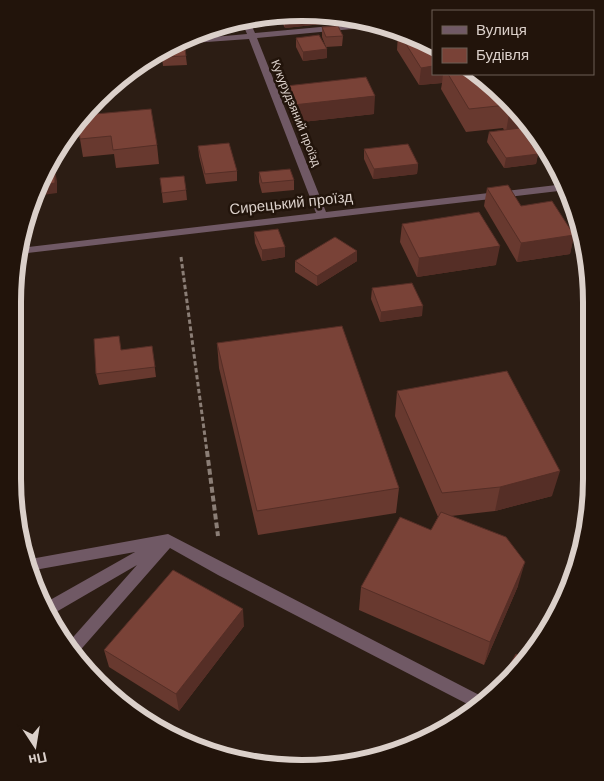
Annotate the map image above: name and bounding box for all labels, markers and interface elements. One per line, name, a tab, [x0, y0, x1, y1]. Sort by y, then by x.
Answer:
legend	[432, 10, 594, 75]
text: Вулиця	[476, 20, 527, 40]
text: Будівля	[476, 45, 529, 65]
street label: Кукурудзяний проїзд	[267, 57, 325, 169]
street label: Сирецький проїзд	[228, 187, 354, 219]
north arrow	[10, 721, 60, 771]
text: Пн	[27, 748, 49, 769]

